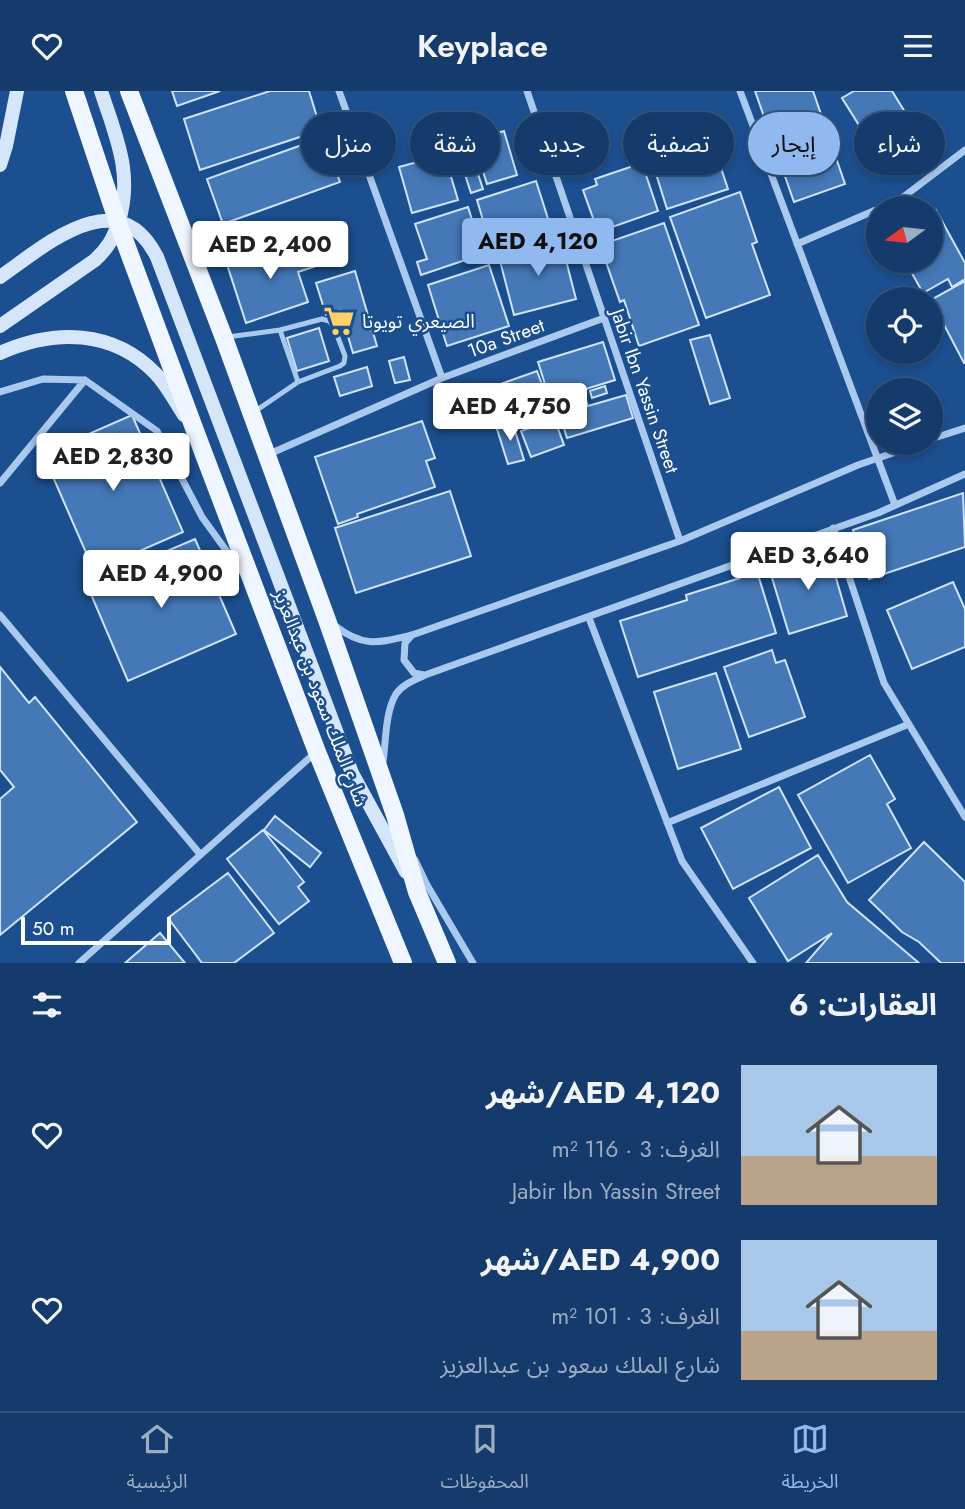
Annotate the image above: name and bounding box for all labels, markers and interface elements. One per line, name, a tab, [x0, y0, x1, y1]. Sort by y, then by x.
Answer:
text: Keyplace	[417, 23, 548, 69]
icon: heart	[28, 27, 66, 65]
icon: menu	[899, 27, 937, 65]
chip: منزل	[301, 112, 396, 175]
chip: شقة	[410, 112, 500, 175]
chip: جديد	[514, 112, 609, 175]
chip: تصفية	[623, 112, 734, 175]
chip: إيجار	[748, 112, 840, 175]
chip: شراء	[854, 112, 945, 175]
north arrow	[866, 196, 943, 273]
map controls	[866, 196, 943, 455]
pin: AED 4,120	[458, 219, 618, 278]
pin: AED 2,400	[190, 221, 350, 281]
text: AED 4,120	[478, 224, 598, 258]
text: AED 2,400	[208, 227, 332, 261]
button: locate	[866, 287, 943, 364]
street label: Jabir Ibn Yassin Street	[603, 302, 686, 477]
supermarket icon: الصيعري تويوتا	[322, 304, 356, 338]
place label: الصيعري تويوتا	[362, 308, 475, 336]
street label: 10a Street	[464, 311, 549, 364]
button: layers	[866, 378, 943, 455]
pin: AED 4,750	[430, 383, 590, 443]
text: AED 4,750	[449, 389, 571, 423]
pin: AED 2,830	[33, 433, 193, 493]
text: AED 2,830	[52, 439, 174, 473]
pin: AED 3,640	[728, 533, 888, 592]
text: AED 3,640	[747, 538, 869, 572]
pin: AED 4,900	[81, 551, 241, 610]
text: AED 4,900	[99, 556, 223, 590]
street label: شارع الملك سعود بن عبدالعزيز	[267, 584, 375, 811]
scale bar	[21, 914, 172, 946]
text: 50 m	[32, 915, 75, 942]
text: العقارات: 6	[789, 983, 937, 1026]
icon: filters	[28, 986, 66, 1024]
text: AED 4,120/شهر	[486, 1071, 720, 1114]
icon: home	[797, 1093, 881, 1177]
icon: heart	[28, 1116, 66, 1154]
text: الغرف: 3 · 116 m²	[552, 1132, 720, 1166]
text: Jabir Ibn Yassin Street	[512, 1174, 720, 1208]
text: AED 4,900/شهر	[481, 1238, 720, 1281]
icon: home	[797, 1268, 881, 1352]
icon: heart	[28, 1291, 66, 1329]
text: الغرف: 3 · 101 m²	[551, 1299, 720, 1333]
text: شارع الملك سعود بن عبدالعزيز	[440, 1348, 720, 1382]
tab: الرئيسية	[126, 1420, 188, 1502]
tab: المحفوظات	[441, 1420, 529, 1502]
tab: الخريطة	[782, 1420, 839, 1502]

